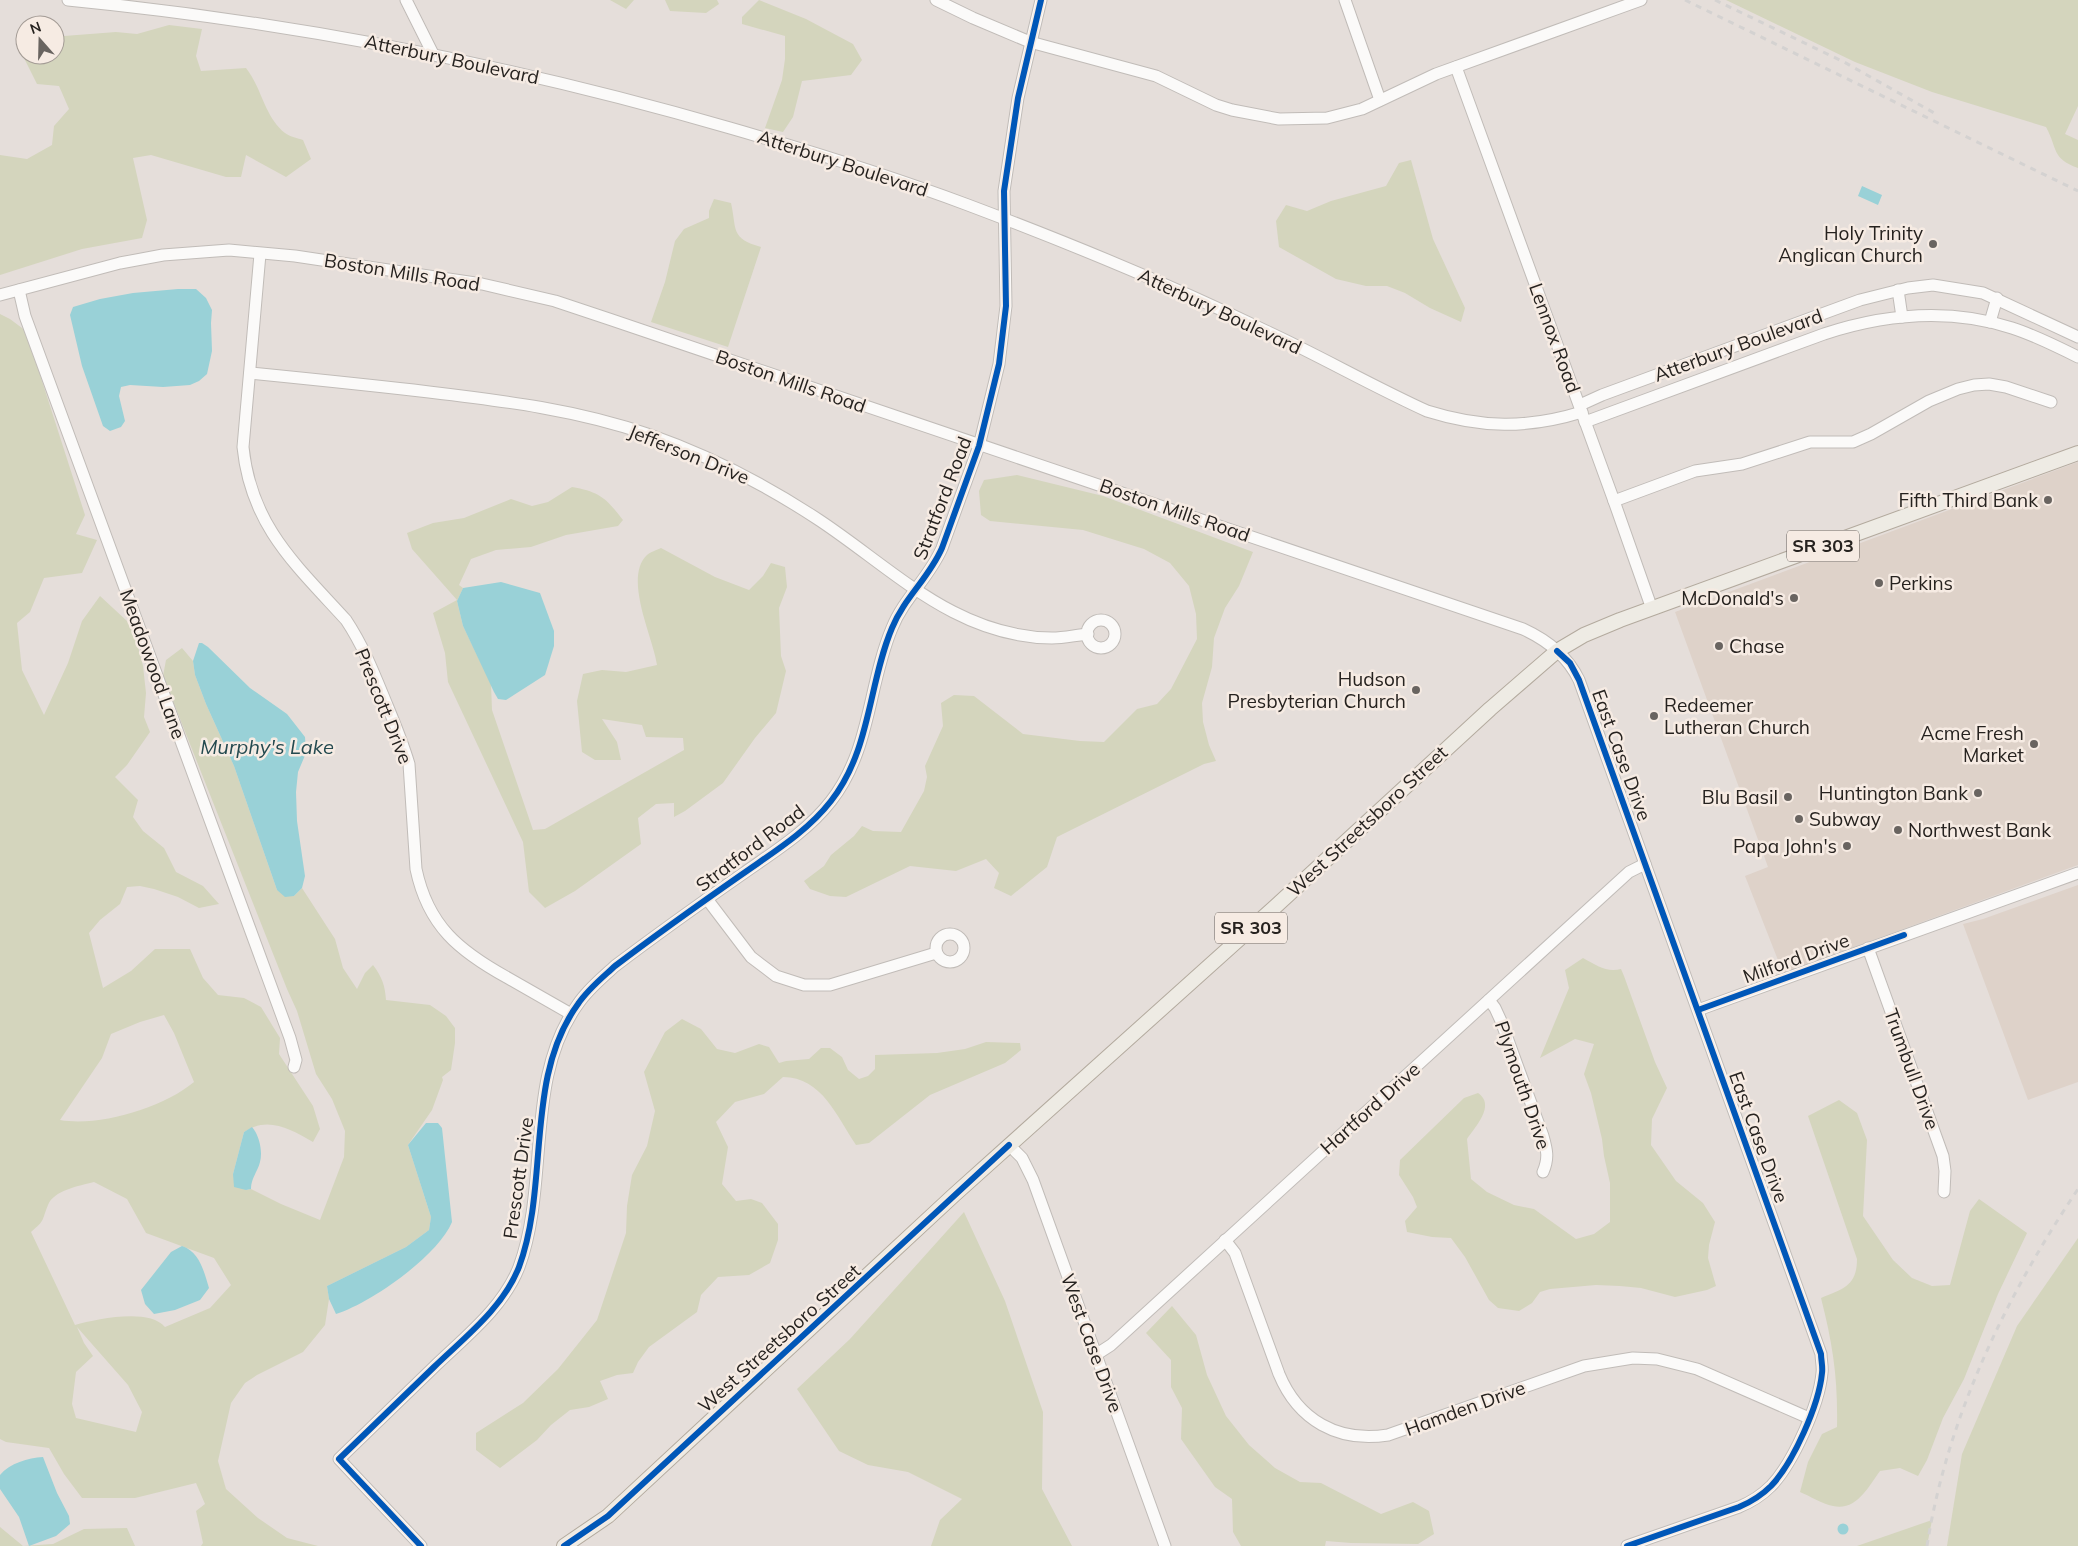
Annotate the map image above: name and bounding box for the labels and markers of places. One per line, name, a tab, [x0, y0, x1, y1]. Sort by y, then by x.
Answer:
place label: Holy Trinity Anglican Church	[1778, 221, 1923, 267]
marker: Holy Trinity Anglican Church	[1927, 238, 1939, 250]
place label: Fifth Third Bank	[1899, 488, 2038, 512]
marker: Fifth Third Bank	[2042, 494, 2054, 506]
place label: Perkins	[1889, 571, 1953, 595]
marker: Perkins	[1873, 577, 1885, 589]
place label: McDonald's	[1681, 586, 1784, 610]
marker: McDonald's	[1788, 592, 1800, 604]
place label: Chase	[1729, 634, 1784, 658]
marker: Chase	[1713, 640, 1725, 652]
place label: Hudson Presbyterian Church	[1228, 667, 1406, 713]
marker: Hudson Presbyterian Church	[1410, 684, 1422, 696]
place label: Redeemer Lutheran Church	[1664, 693, 1810, 739]
marker: Redeemer Lutheran Church	[1648, 710, 1660, 722]
place label: Acme Fresh Market	[1921, 721, 2024, 767]
marker: Acme Fresh Market	[2028, 738, 2040, 750]
place label: Huntington Bank	[1819, 781, 1968, 805]
place label: Blu Basil	[1702, 785, 1778, 809]
marker: Huntington Bank	[1972, 787, 1984, 799]
marker: Blu Basil	[1782, 791, 1794, 803]
place label: Subway	[1809, 807, 1881, 831]
marker: Subway	[1793, 813, 1805, 825]
place label: Northwest Bank	[1908, 818, 2051, 842]
marker: Northwest Bank	[1892, 824, 1904, 836]
place label: Papa John's	[1733, 834, 1837, 858]
marker: Papa John's	[1841, 840, 1853, 852]

